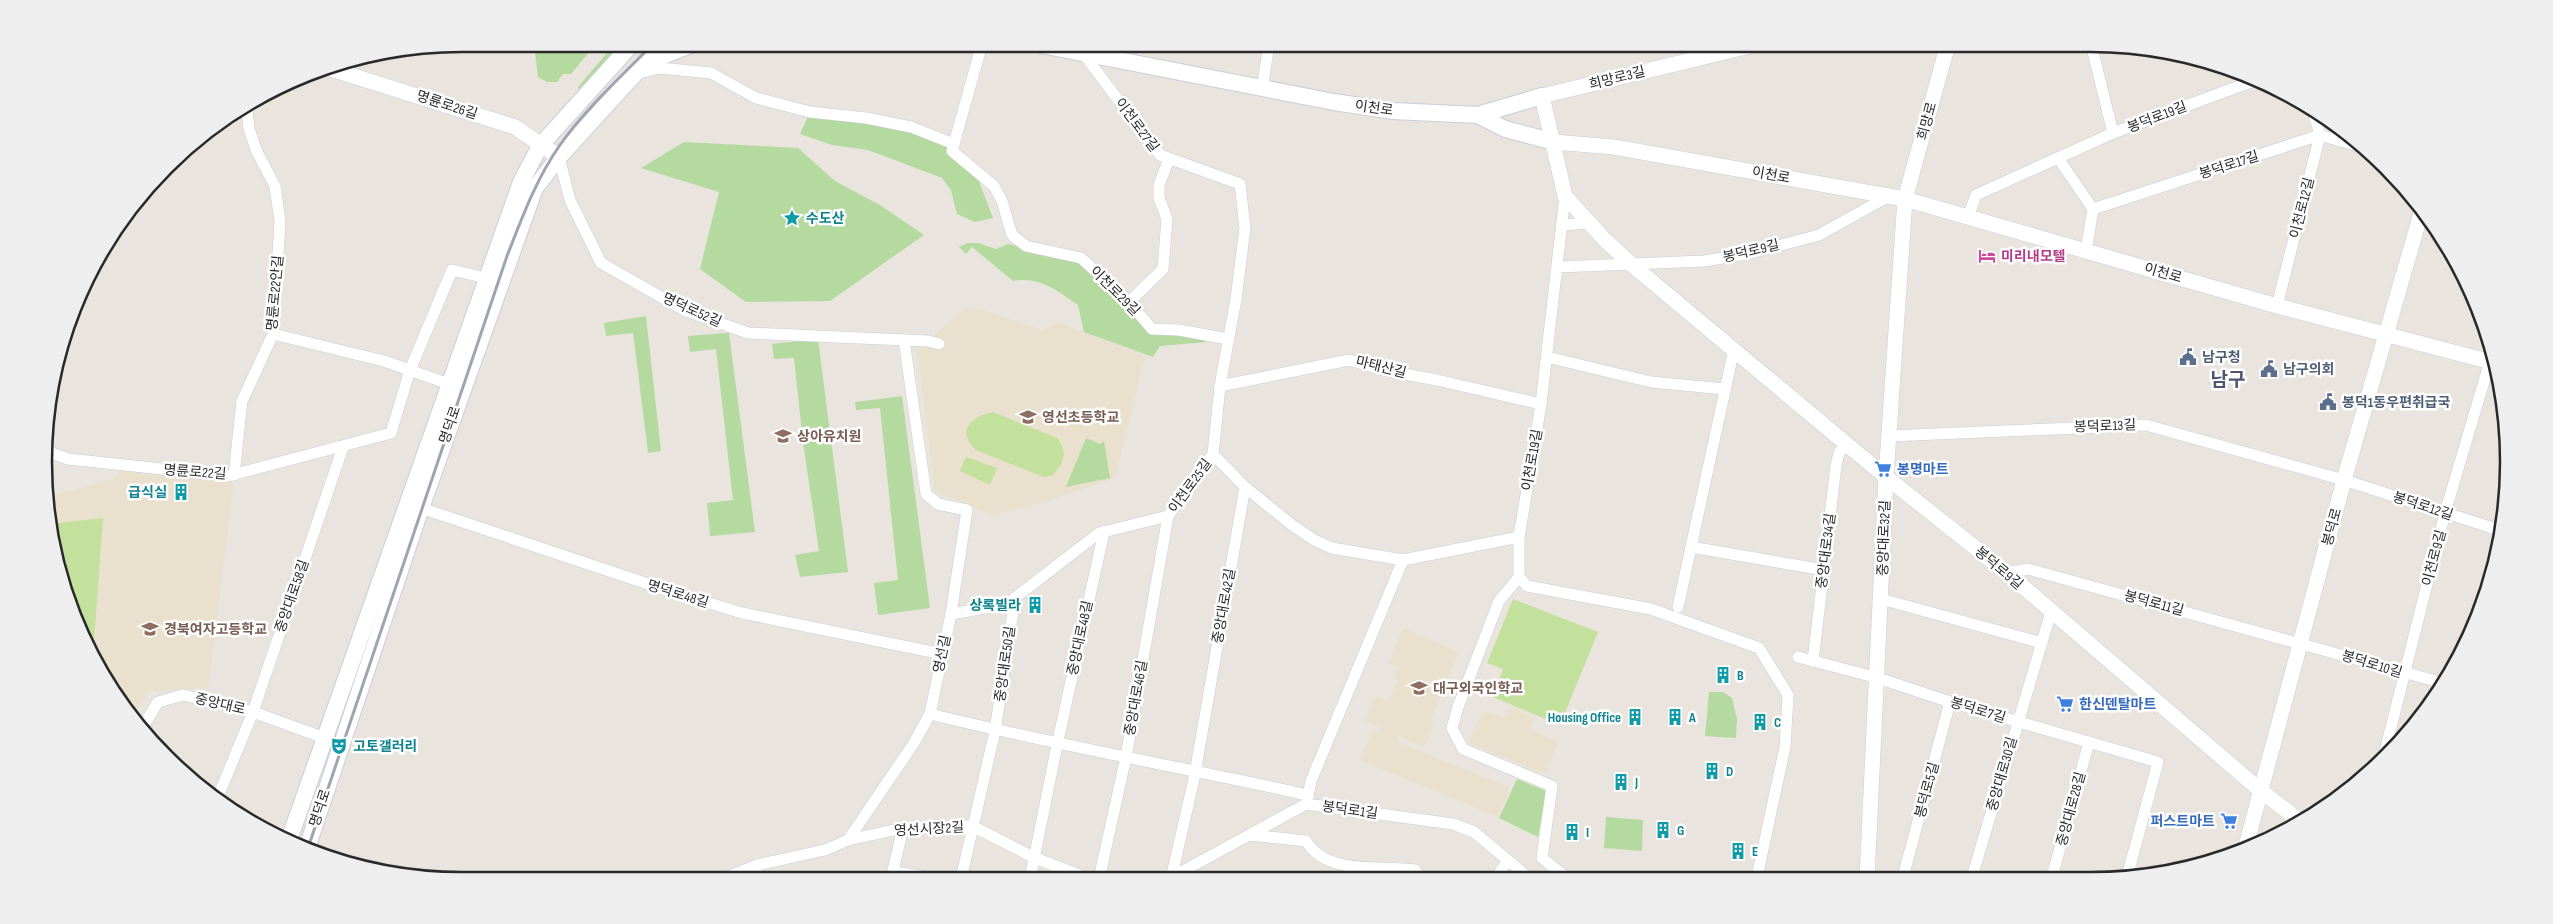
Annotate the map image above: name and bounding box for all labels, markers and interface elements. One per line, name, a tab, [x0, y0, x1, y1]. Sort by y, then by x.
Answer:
street label: 희망로3길	[1587, 63, 1647, 93]
street label: 명륜로26길	[414, 87, 480, 123]
street label: 이천로27길	[1111, 95, 1163, 155]
street label: 이천로	[1354, 97, 1394, 119]
street label: 봉덕로19길	[2125, 98, 2189, 136]
street label: 희망로	[1914, 100, 1940, 142]
street label: 봉덕로17길	[2197, 147, 2261, 183]
street label: 이천로	[1750, 163, 1792, 187]
street label: 이천로12길	[2286, 176, 2318, 240]
place icon: 수도산	[782, 208, 802, 228]
place label: 수도산	[806, 210, 845, 227]
street label: 봉덕로9길	[1721, 236, 1781, 266]
hotel icon: 미리내모텔	[1977, 246, 1997, 266]
place label: 미리내모텔	[2001, 248, 2066, 265]
street label: 명륜로22안길	[263, 254, 287, 332]
street label: 이천로	[2142, 260, 2184, 287]
street label: 이천로29길	[1087, 263, 1143, 319]
street label: 명덕로52길	[660, 289, 724, 331]
public building icon: 남구청	[2178, 347, 2198, 367]
place label: 남구청	[2202, 349, 2241, 366]
street label: 마태산길	[1354, 353, 1408, 381]
public building icon: 남구의회	[2259, 359, 2279, 379]
place label: 남구의회	[2283, 361, 2335, 378]
district label: 남구	[2211, 369, 2245, 392]
public building icon: 봉덕1동우편취급국	[2318, 392, 2338, 412]
place label: 봉덕1동우편취급국	[2342, 394, 2451, 411]
street label: 명덕로	[436, 404, 464, 446]
school or university icon: 영선초등학교	[1018, 407, 1038, 427]
place label: 영선초등학교	[1042, 409, 1119, 426]
street label: 봉덕로13길	[2074, 416, 2136, 436]
school or university icon: 상아유치원	[773, 426, 793, 446]
place label: 상아유치원	[797, 428, 861, 445]
street label: 이천로19길	[1518, 428, 1546, 492]
street label: 이천로25길	[1165, 456, 1215, 516]
supermarket icon: 봉명마트	[1873, 459, 1893, 479]
street label: 명륜로22길	[163, 461, 227, 483]
place label: 봉명마트	[1897, 461, 1949, 478]
building icon: 급식실	[171, 482, 191, 502]
place label: 급식실	[128, 484, 167, 501]
street label: 봉덕로12길	[2391, 488, 2455, 524]
street label: 중앙대로32길	[1874, 500, 1894, 576]
street label: 봉덕로	[2319, 506, 2345, 548]
street label: 중앙대로34길	[1813, 512, 1839, 590]
street label: 이천로9길	[2418, 528, 2450, 588]
street label: 봉덕로9길	[1971, 543, 2027, 593]
street label: 중앙대로58길	[272, 557, 312, 635]
street label: 중앙대로42길	[1209, 567, 1239, 645]
street label: 명덕로48길	[645, 577, 711, 611]
street label: 봉덕로11길	[2122, 587, 2186, 619]
building icon: 상록빌라	[1025, 595, 1045, 615]
place label: 상록빌라	[969, 597, 1021, 614]
street label: 중앙대로48길	[1064, 599, 1096, 677]
school or university icon: 경북여자고등학교	[140, 619, 160, 639]
place label: 경북여자고등학교	[164, 621, 267, 638]
street label: 중앙대로50길	[991, 625, 1019, 703]
street label: 영선길	[930, 633, 954, 675]
street label: 봉덕로10길	[2340, 647, 2404, 681]
street label: 중앙대로46길	[1121, 659, 1151, 737]
building icon: B	[1713, 665, 1733, 685]
place label: B	[1737, 667, 1744, 684]
school or university icon: 대구외국인학교	[1409, 678, 1429, 698]
place label: 대구외국인학교	[1433, 680, 1523, 697]
street label: 중앙대로	[193, 690, 247, 718]
street label: 봉덕로7길	[1948, 694, 2008, 726]
supermarket icon: 한신덴탈마트	[2055, 694, 2075, 714]
place label: 한신덴탈마트	[2079, 696, 2156, 713]
building icon: Housing Office	[1625, 707, 1645, 727]
building icon: A	[1665, 707, 1685, 727]
place label: Housing Office	[1548, 709, 1621, 726]
place label: A	[1688, 709, 1696, 726]
building icon: C	[1750, 712, 1770, 732]
place label: C	[1774, 714, 1781, 731]
street label: 중앙대로30길	[1983, 735, 2021, 813]
theatre icon: 고토갤러리	[329, 736, 349, 756]
place label: 고토갤러리	[353, 738, 417, 755]
street label: 봉덕로5길	[1911, 760, 1943, 820]
building icon: D	[1702, 761, 1722, 781]
place label: D	[1726, 763, 1733, 780]
street label: 중앙대로28길	[2053, 770, 2089, 848]
building icon: J	[1611, 772, 1631, 792]
place label: J	[1634, 774, 1638, 791]
street label: 명덕로	[306, 787, 334, 829]
street label: 봉덕로1길	[1321, 798, 1379, 822]
supermarket icon: 퍼스트마트	[2219, 811, 2239, 831]
place label: 퍼스트마트	[2151, 813, 2215, 830]
street label: 영선시장2길	[894, 819, 964, 839]
building icon: G	[1653, 820, 1673, 840]
building icon: I	[1562, 822, 1582, 842]
place label: G	[1677, 822, 1684, 839]
place label: I	[1586, 824, 1589, 841]
building icon: E	[1728, 841, 1748, 861]
place label: E	[1752, 843, 1758, 860]

